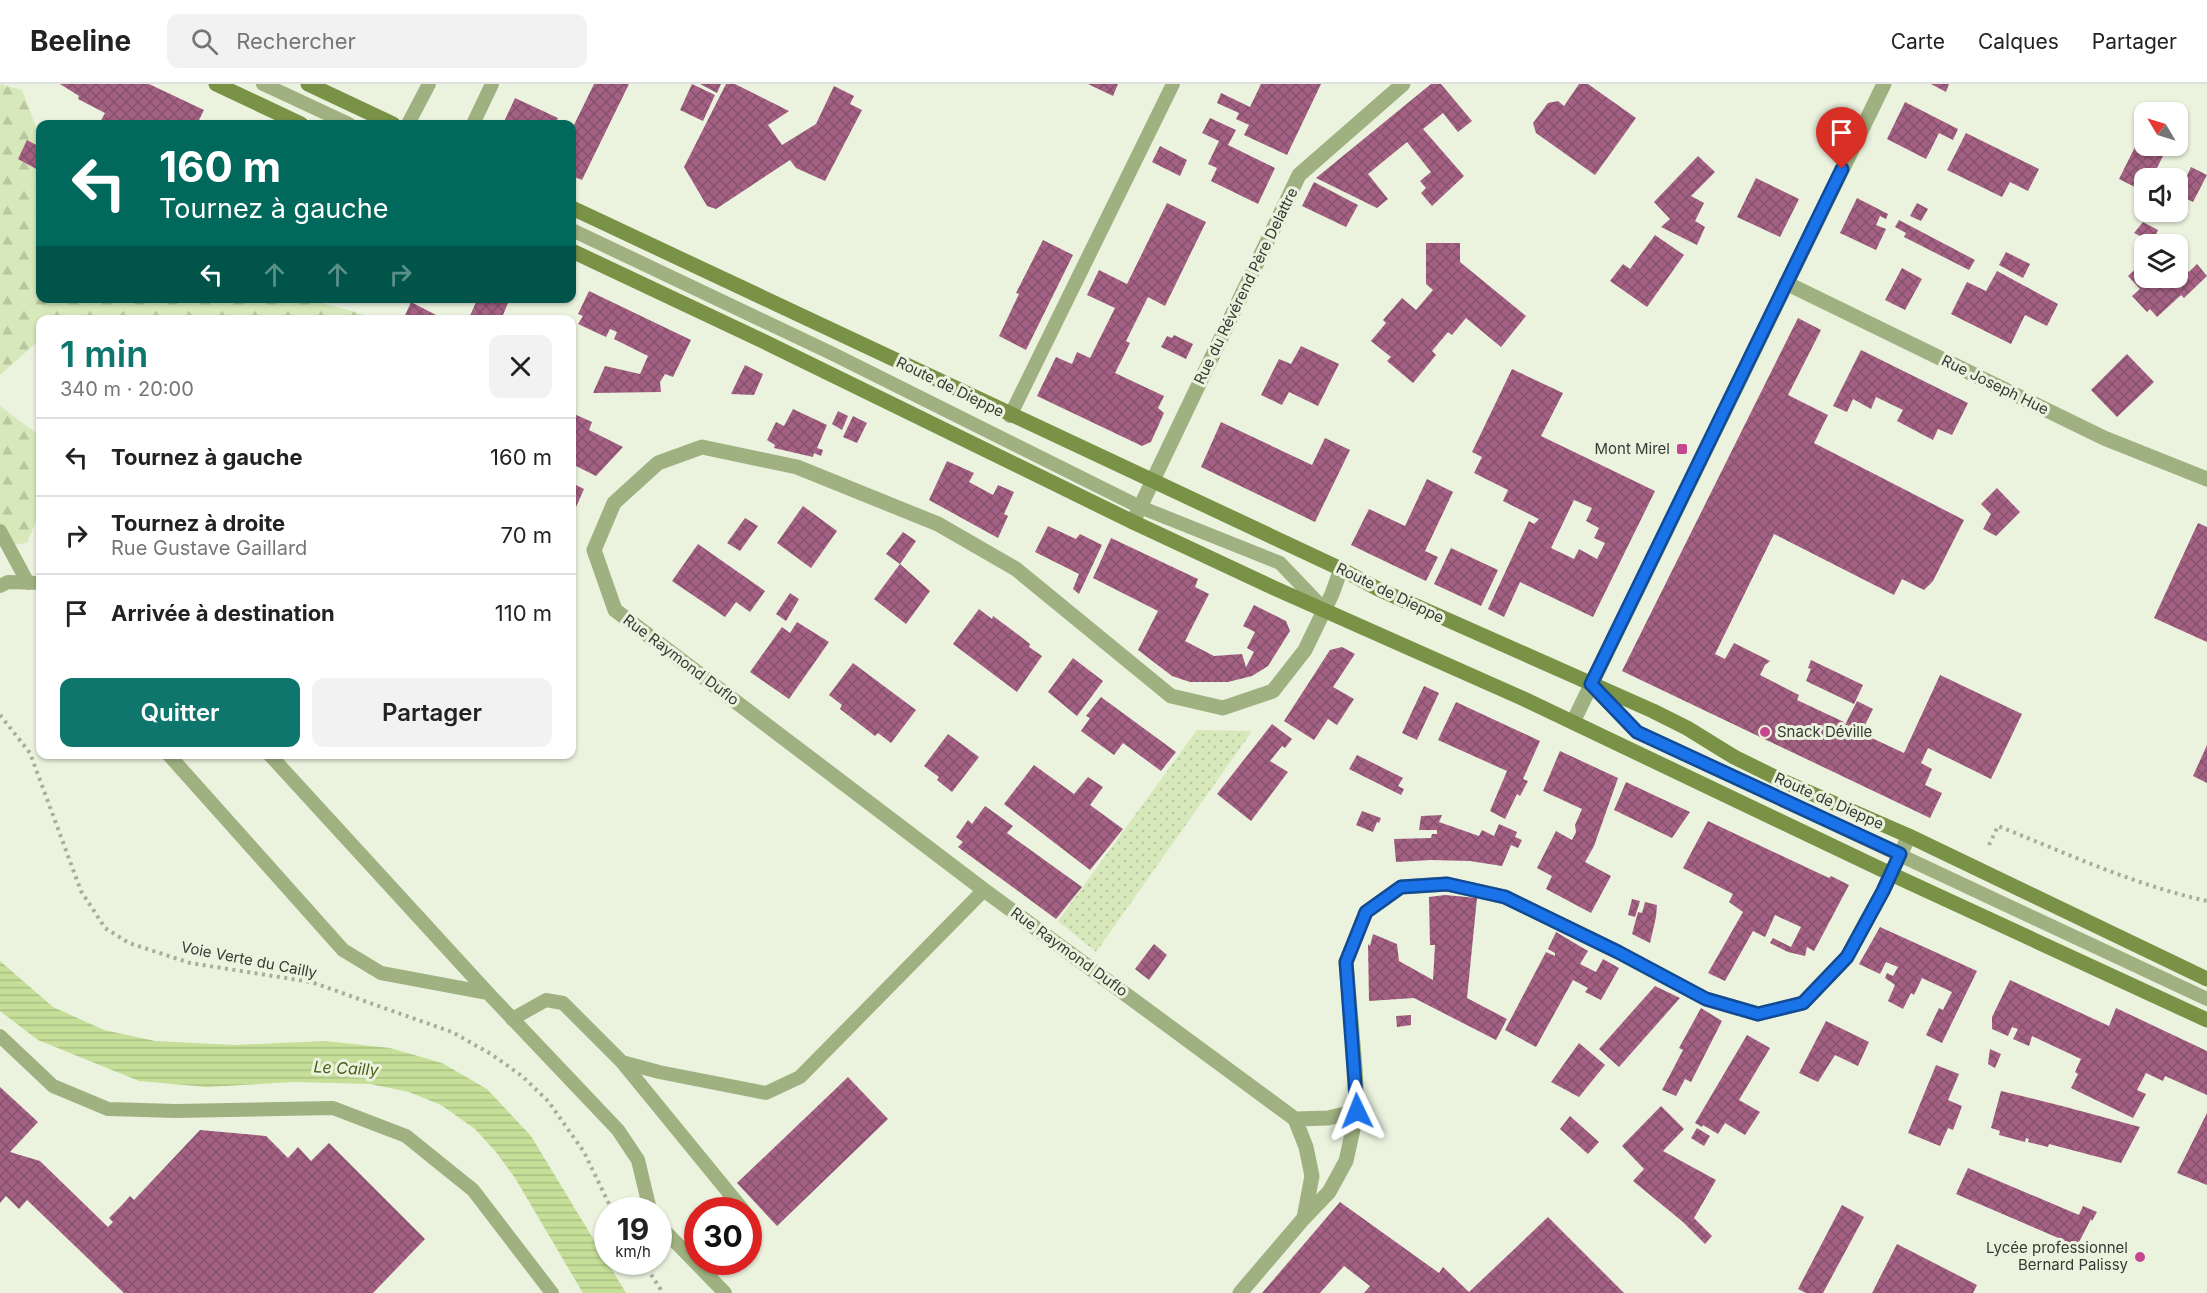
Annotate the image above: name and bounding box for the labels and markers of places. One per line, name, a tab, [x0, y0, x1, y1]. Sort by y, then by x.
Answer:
pin	[1816, 107, 1867, 169]
place label: Mont Mirel	[1595, 439, 1670, 458]
marker: Mont Mirel	[1675, 442, 1689, 456]
place label: Snack Déville	[1777, 722, 1872, 741]
marker: Snack Déville	[1758, 725, 1772, 739]
place label: Lycée professionnel Bernard Palissy	[1986, 1238, 2129, 1274]
marker: Lycée professionnel Bernard Palissy	[2133, 1250, 2147, 1264]

